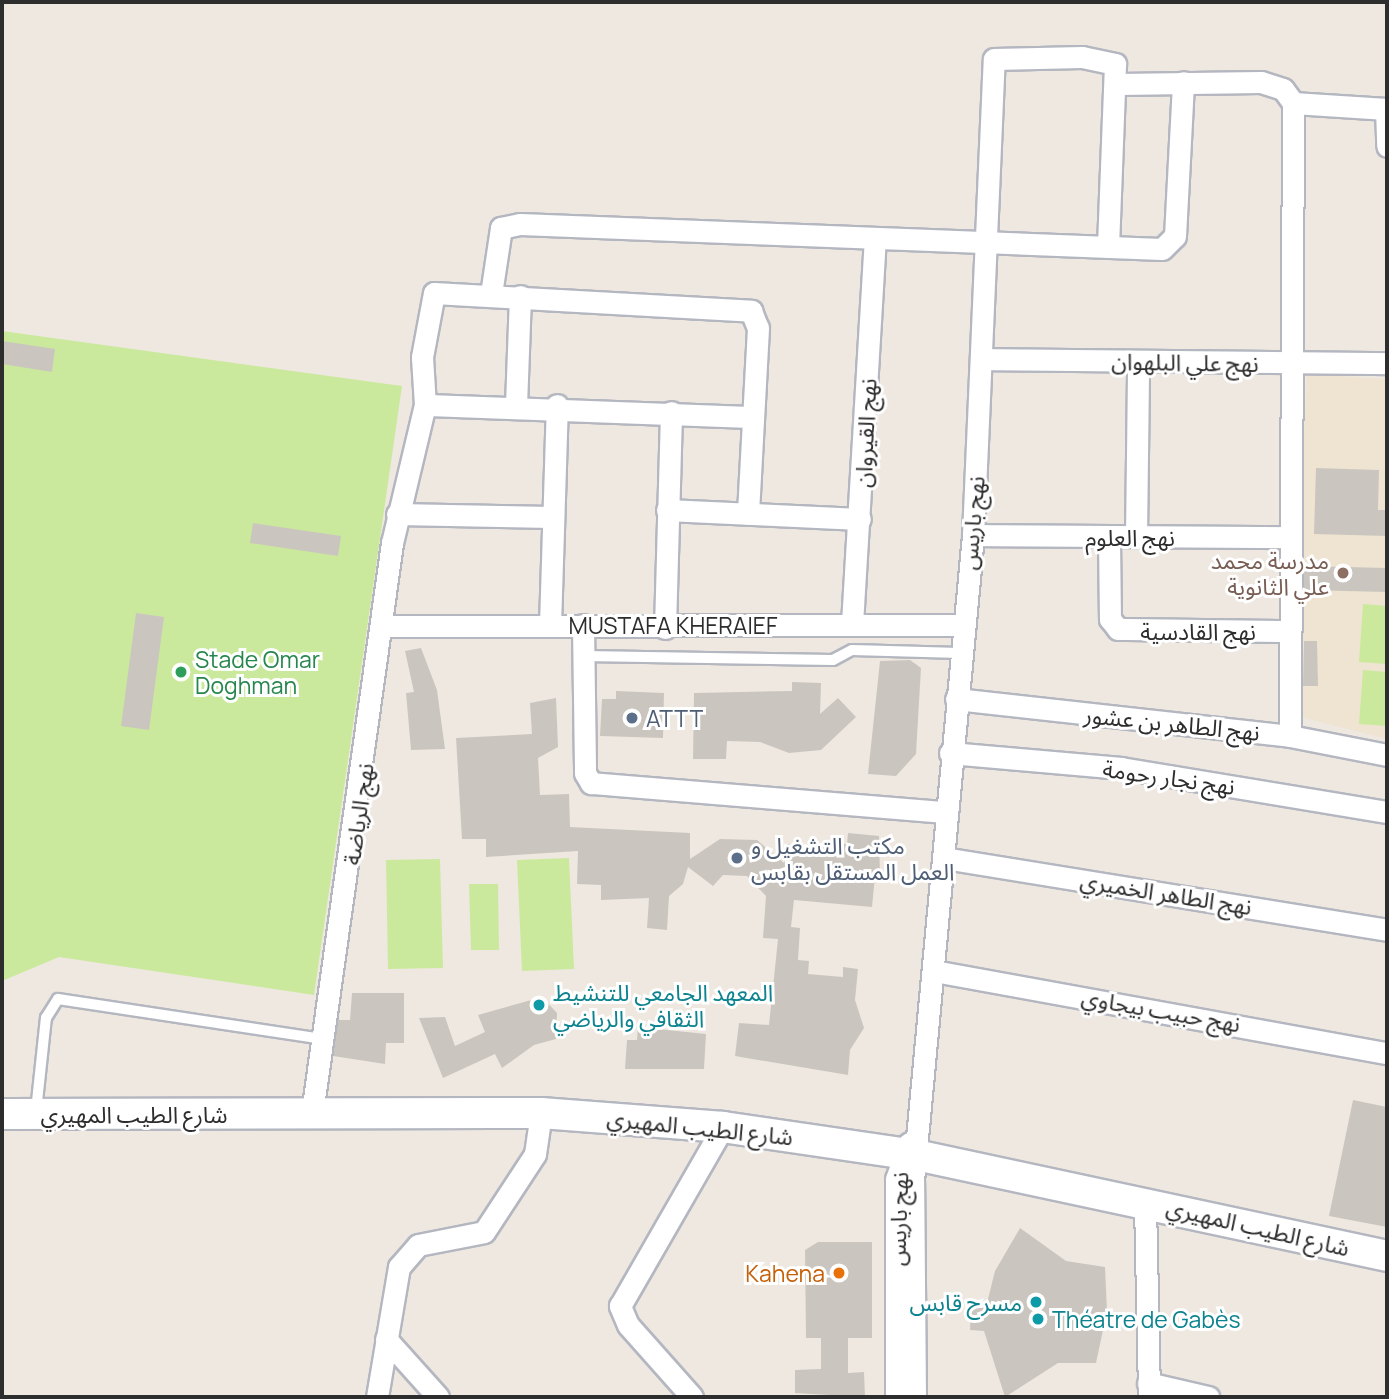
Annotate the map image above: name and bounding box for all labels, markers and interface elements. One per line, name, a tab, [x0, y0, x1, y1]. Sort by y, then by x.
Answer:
street label: نهج علي البلهوان	[1111, 347, 1259, 377]
street label: نهج القيروان	[848, 378, 882, 488]
street label: نهج باريس	[954, 475, 990, 571]
street label: نهج العلوم	[1085, 523, 1175, 551]
place label: مدرسة محمد علي الثانوية	[1211, 546, 1329, 600]
marker: مدرسة محمد علي الثانوية	[1335, 565, 1351, 581]
street label: MUSTAFA KHERAIEF	[569, 611, 777, 639]
street label: نهج القادسية	[1140, 617, 1256, 645]
place label: Stade Omar Doghman	[195, 645, 320, 699]
marker: Stade Omar Doghman	[173, 664, 189, 680]
street label: نهج الطاهر بن عشور	[1083, 700, 1261, 746]
place label: ATTT	[646, 704, 703, 732]
marker: ATTT	[624, 710, 640, 726]
street label: نهج نجار رحومة	[1101, 754, 1237, 800]
street label: نهج الرياضة	[337, 761, 379, 867]
place label: مكتب التشغيل و العمل المستقل بقابس	[751, 831, 954, 885]
marker: مكتب التشغيل و العمل المستقل بقابس	[729, 850, 745, 866]
street label: نهج الطاهر الخميري	[1078, 866, 1254, 920]
place label: المعهد الجامعي للتنشيط الثقافي والرياضي	[553, 978, 773, 1032]
street label: نهج حبيب بيجاوي	[1079, 982, 1243, 1038]
marker: المعهد الجامعي للتنشيط الثقافي والرياضي	[531, 997, 547, 1013]
street label: شارع الطيب المهيري	[40, 1100, 228, 1128]
street label: شارع الطيب المهيري	[606, 1103, 794, 1151]
street label: نهج باريس	[883, 1172, 913, 1266]
street label: شارع الطيب المهيري	[1164, 1193, 1352, 1261]
place label: Kahena	[745, 1259, 825, 1287]
marker: Kahena	[831, 1265, 847, 1281]
place label: مسرح قابس	[910, 1288, 1022, 1316]
marker: مسرح قابس	[1028, 1294, 1044, 1310]
place label: Théatre de Gabès	[1052, 1305, 1240, 1333]
marker: Théatre de Gabès	[1030, 1311, 1046, 1327]

